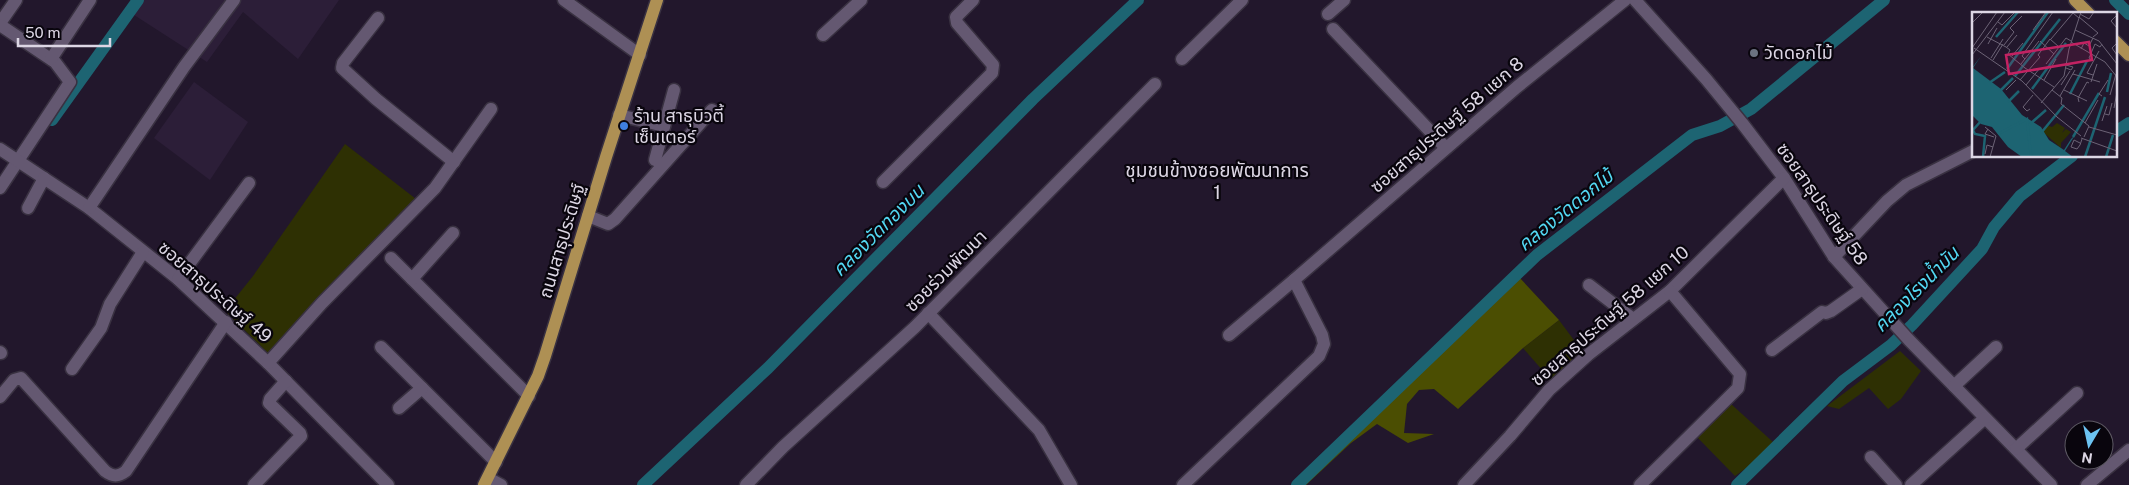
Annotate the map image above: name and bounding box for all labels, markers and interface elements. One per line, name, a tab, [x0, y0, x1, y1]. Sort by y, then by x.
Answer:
inset map	[1972, 12, 2116, 158]
scale bar	[18, 15, 110, 47]
text: 50 m	[25, 24, 60, 41]
place label: วัดดอกไม้	[1764, 42, 1833, 63]
marker: วัดดอกไม้	[1748, 47, 1760, 59]
street label: ซอยสาธุประดิษฐ์ 58 แยก 8	[1366, 52, 1528, 198]
place label: ร้าน สาธุบิวตี้ เซ็นเตอร์	[634, 103, 724, 147]
marker: ร้าน สาธุบิวตี้ เซ็นเตอร์	[618, 120, 630, 132]
street label: ซอยสาธุประดิษฐ์ 58	[1772, 139, 1872, 269]
district label: ชุมชนข้างซอยพัฒนาการ 1	[1125, 159, 1309, 203]
water label: คลองวัดดอกไม้	[1513, 163, 1619, 255]
water label: คลองวัดทองบน	[828, 179, 929, 280]
street label: ถนนสาธุประดิษฐ์	[534, 181, 590, 301]
street label: ซอยร่วมพัฒนา	[900, 225, 991, 316]
street label: ซอยสาธุประดิษฐ์ 49	[154, 237, 276, 347]
water label: คลองโรงน้ำมัน	[1867, 239, 1964, 336]
street label: ซอยสาธุประดิษฐ์ 58 แยก 10	[1526, 241, 1694, 391]
north arrow	[2064, 420, 2114, 470]
text: N	[2080, 449, 2094, 467]

